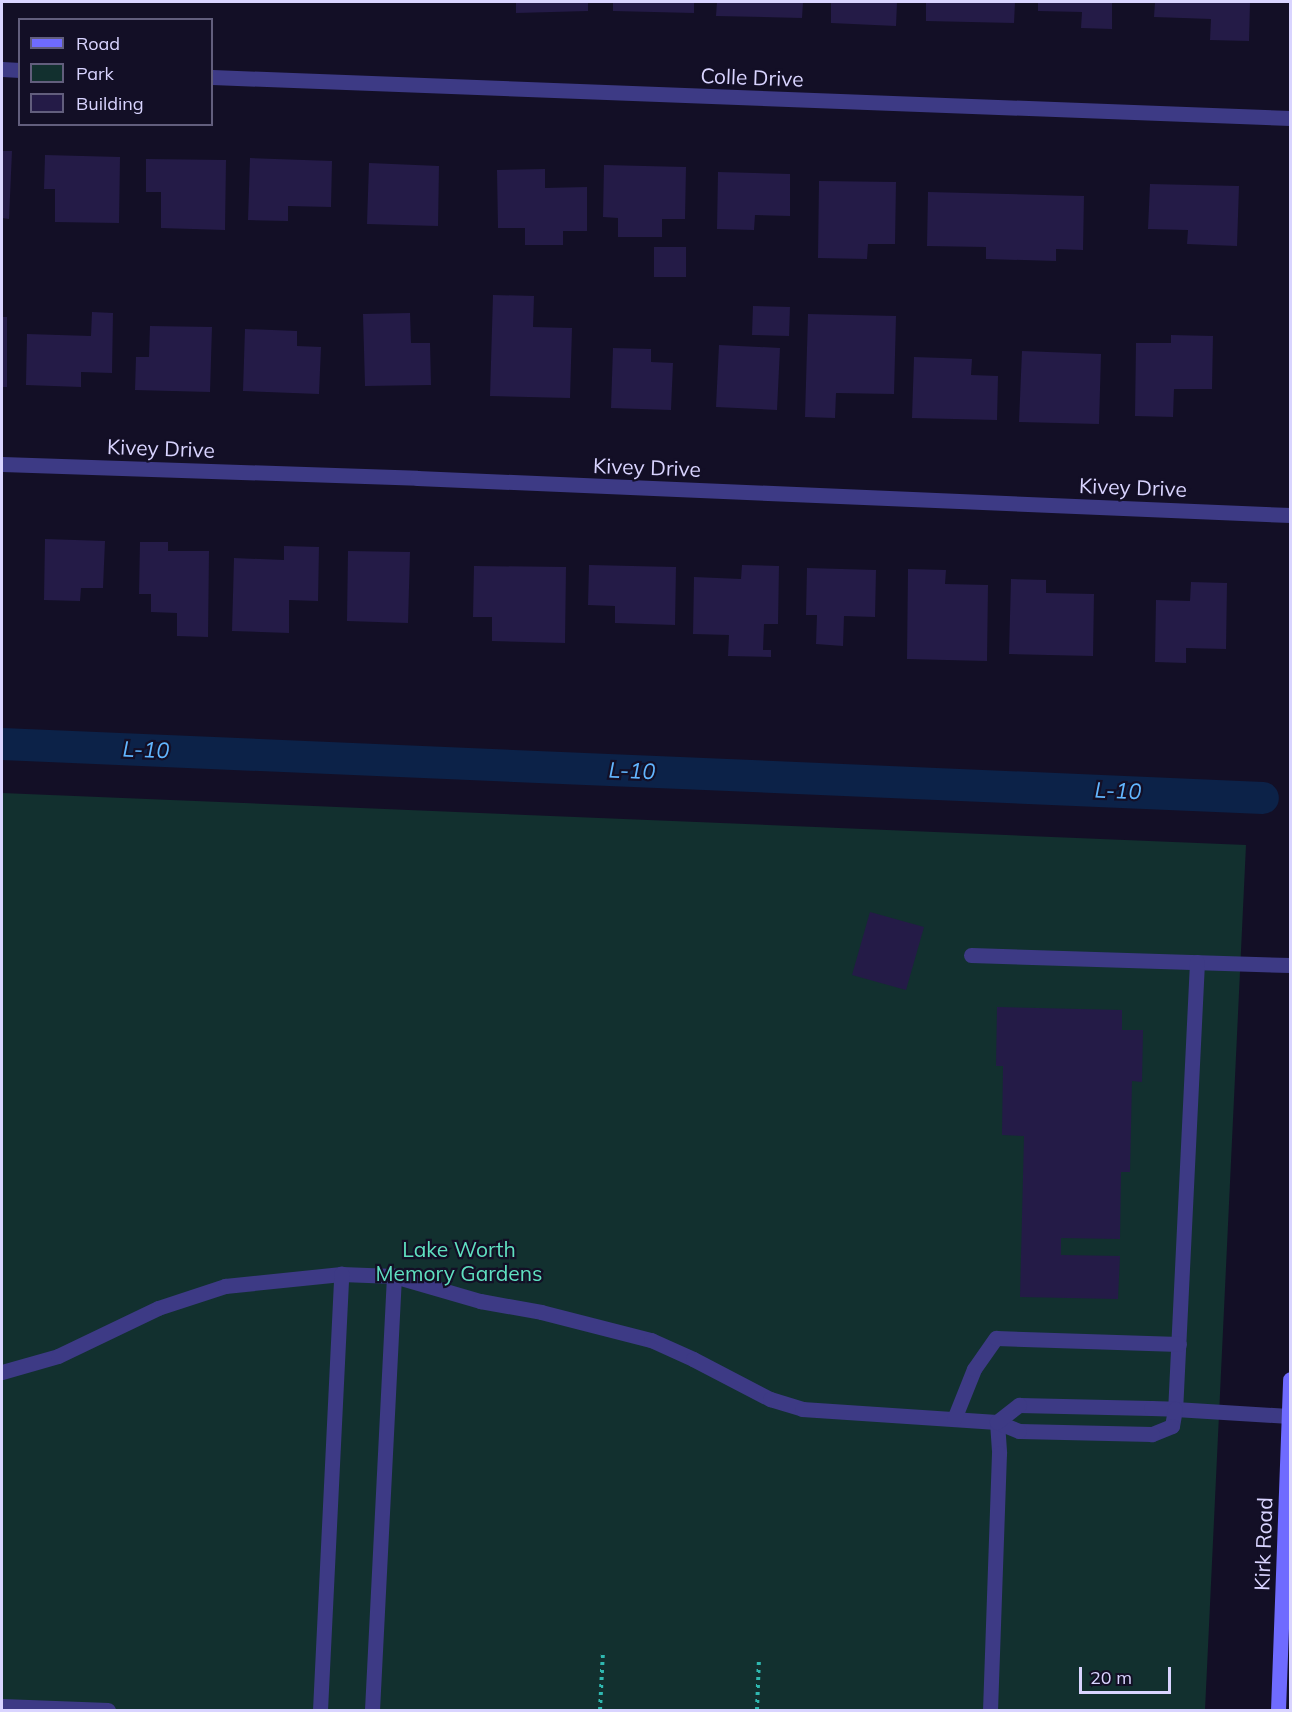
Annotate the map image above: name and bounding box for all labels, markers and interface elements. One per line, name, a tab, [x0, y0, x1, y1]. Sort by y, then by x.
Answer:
legend	[18, 18, 213, 126]
text: Road	[76, 32, 120, 55]
text: Park	[76, 62, 114, 85]
street label: Colle Drive	[700, 63, 804, 91]
text: Building	[76, 92, 144, 115]
street label: Kivey Drive	[107, 434, 215, 462]
street label: Kivey Drive	[593, 453, 701, 481]
street label: Kivey Drive	[1079, 473, 1187, 501]
water label: L-10	[122, 736, 170, 764]
water label: L-10	[608, 757, 656, 785]
water label: L-10	[1094, 777, 1142, 805]
park label: Lake Worth Memory Gardens	[376, 1236, 542, 1286]
street label: Kirk Road	[1249, 1497, 1277, 1591]
scale bar	[1082, 1655, 1174, 1693]
text: 20 m	[1090, 1666, 1132, 1689]

